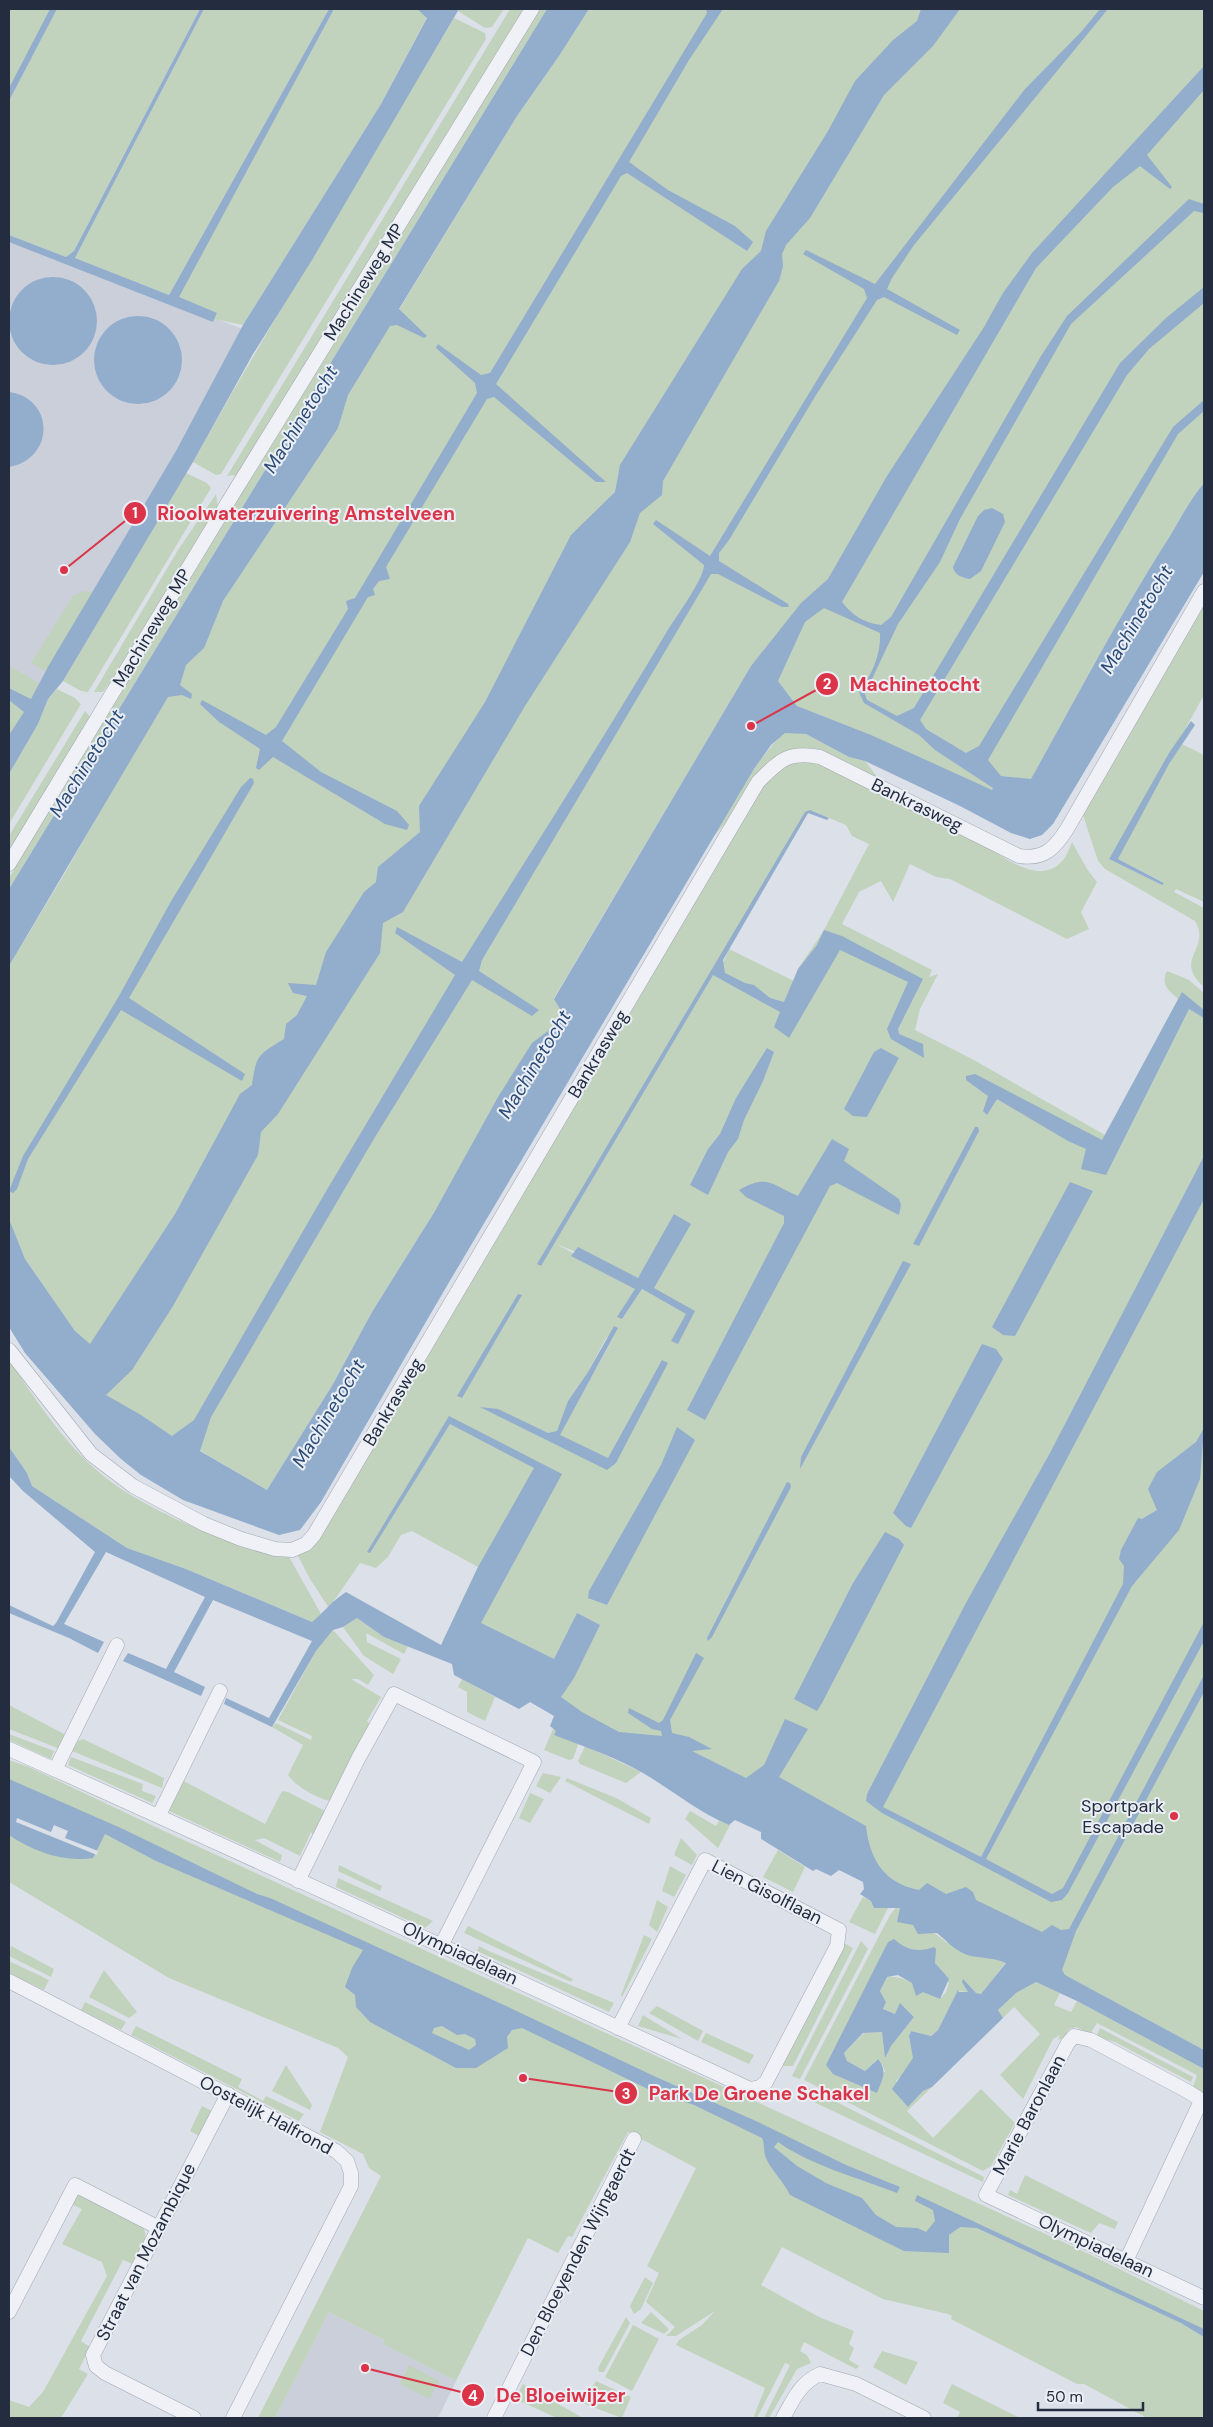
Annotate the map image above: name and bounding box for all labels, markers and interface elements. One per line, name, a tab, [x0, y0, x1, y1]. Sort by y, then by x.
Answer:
street label: Machineweg MP	[318, 219, 410, 345]
water label: Machinetocht	[257, 360, 344, 478]
callout: Rioolwaterzuivering Amstelveen	[123, 496, 465, 530]
text: Rioolwaterzuivering Amstelveen	[157, 501, 455, 526]
text: 1	[132, 503, 138, 523]
water label: Machinetocht	[1094, 560, 1179, 678]
street label: Machineweg MP	[107, 564, 197, 692]
callout: Machinetocht	[815, 667, 990, 701]
text: Machinetocht	[850, 672, 980, 697]
text: 2	[823, 674, 832, 694]
water label: Machinetocht	[43, 704, 130, 822]
street label: Bankrasweg	[867, 773, 967, 837]
water label: Machinetocht	[492, 1005, 577, 1123]
street label: Bankrasweg	[562, 1005, 634, 1103]
street label: Bankrasweg	[357, 1353, 429, 1451]
water label: Machinetocht	[286, 1354, 371, 1472]
place label: Sportpark Escapade	[1081, 1794, 1164, 1839]
marker: Sportpark Escapade	[1168, 1810, 1180, 1822]
street label: Lien Gisolflaan	[708, 1854, 826, 1930]
street label: Olympiadelaan	[398, 1916, 522, 1990]
street label: Marie Baronlaan	[987, 2051, 1071, 2179]
street label: Oostelijk Halfrond	[195, 2070, 337, 2160]
callout: Park De Groene Schakel	[614, 2076, 879, 2110]
text: Park De Groene Schakel	[649, 2081, 869, 2106]
text: 3	[621, 2084, 631, 2104]
street label: Den Bloeyenden Wijngaerdt	[515, 2144, 641, 2360]
street label: Straat van Mozambique	[91, 2159, 201, 2345]
street label: Olympiadelaan	[1034, 2209, 1158, 2283]
callout: De Bloeiwijzer	[461, 2378, 635, 2412]
scale bar	[1038, 2380, 1143, 2412]
text: De Bloeiwijzer	[496, 2383, 626, 2408]
text: 4	[468, 2386, 478, 2406]
text: 50 m	[1046, 2387, 1083, 2407]

